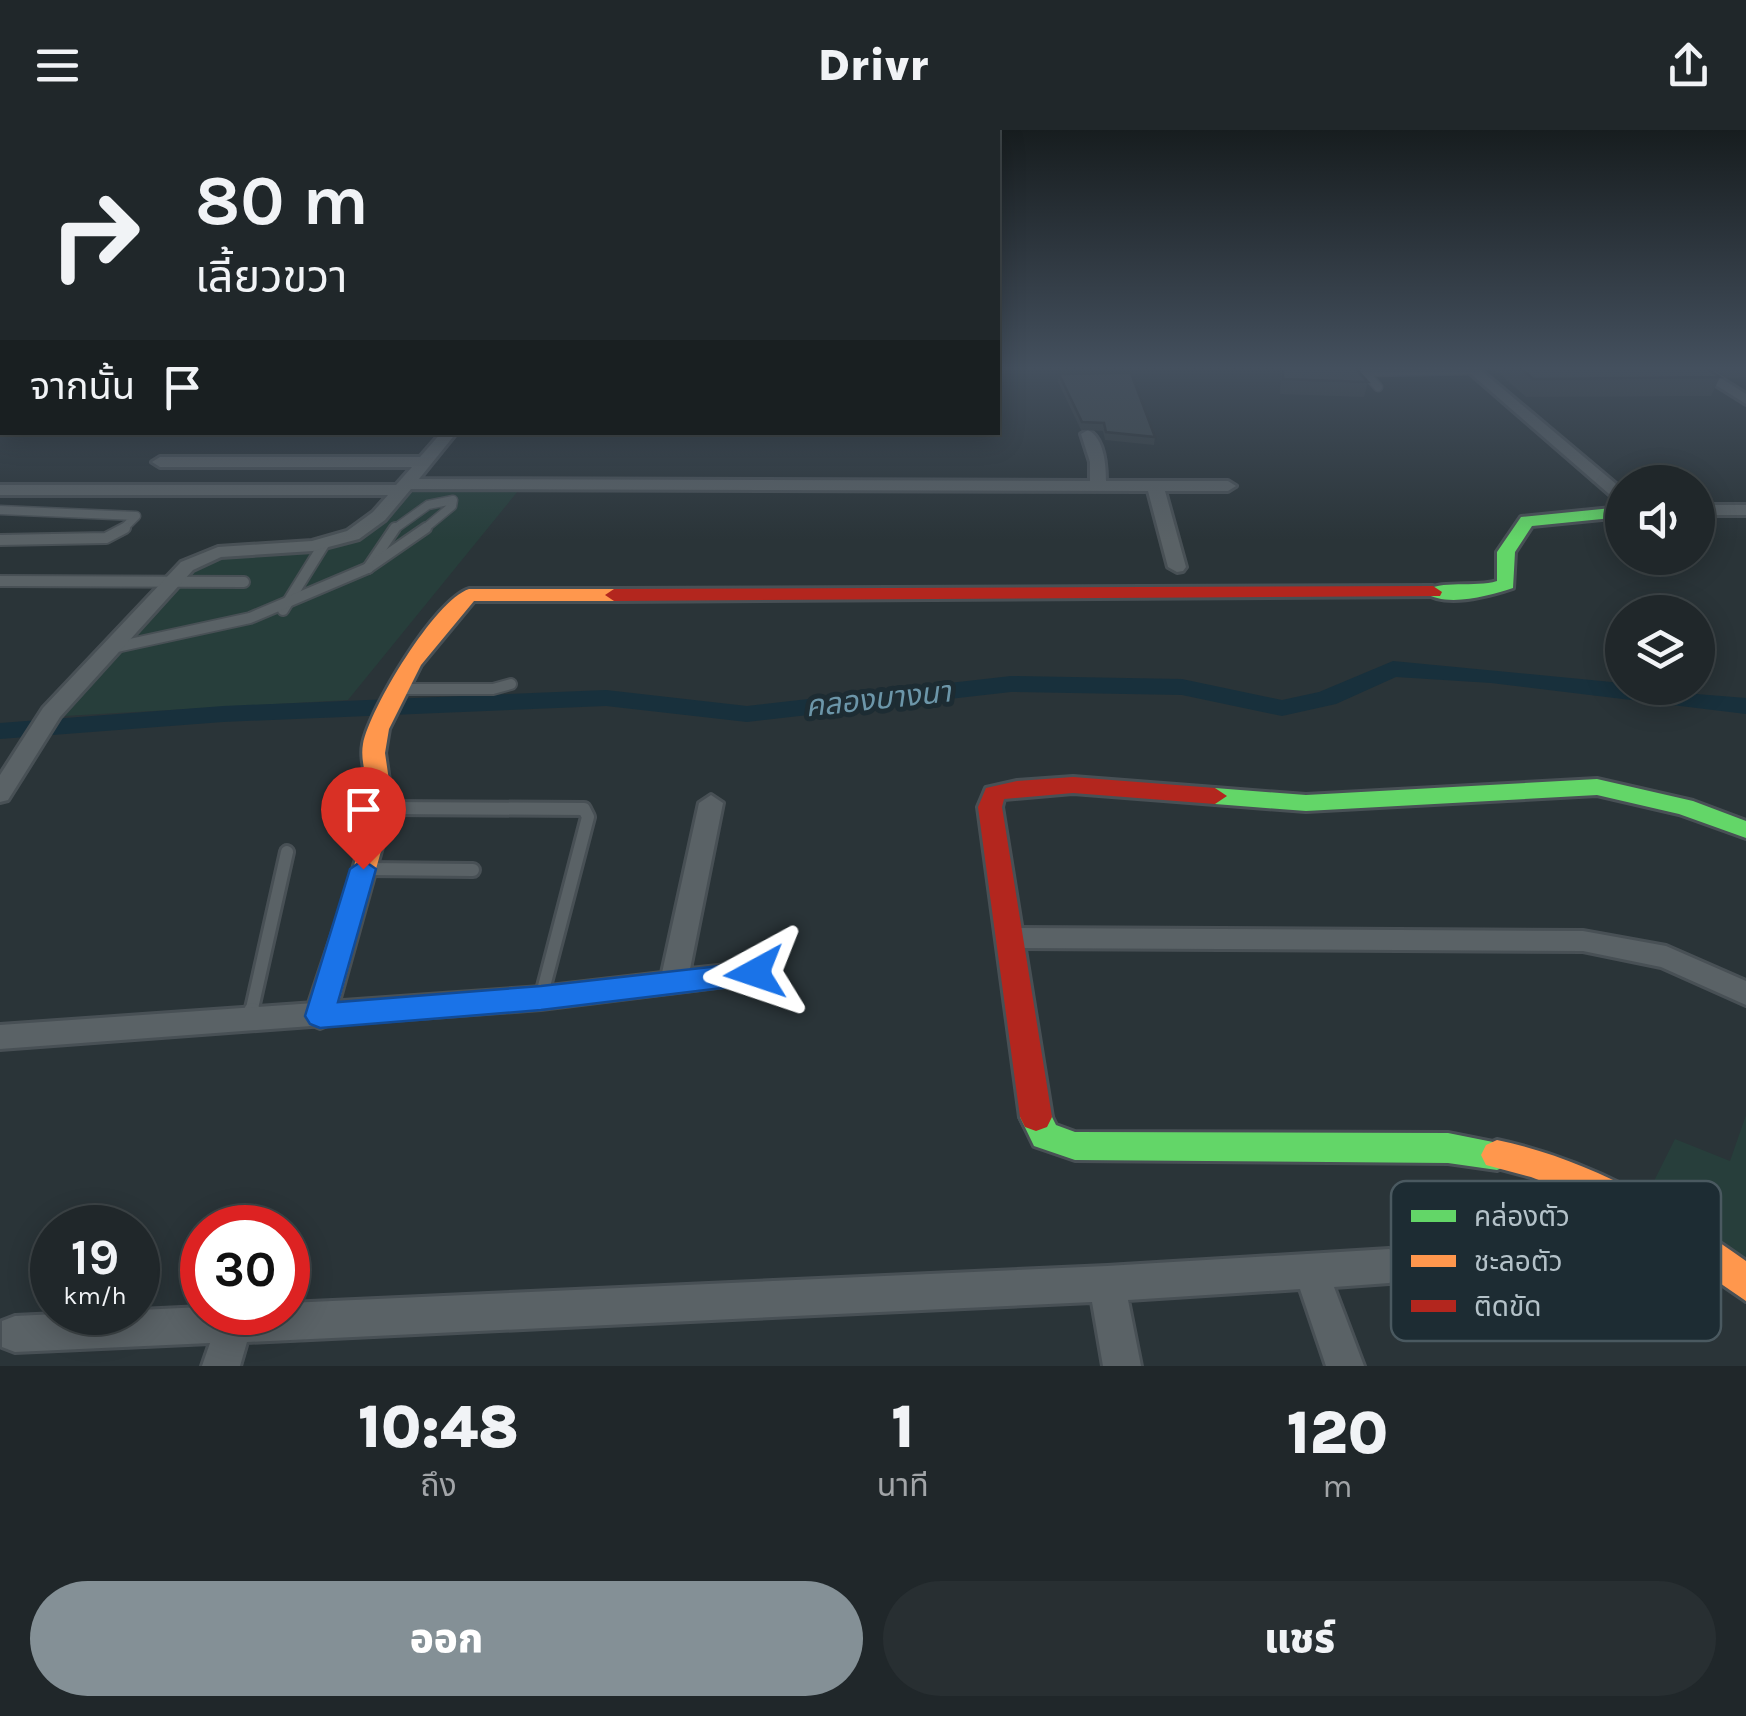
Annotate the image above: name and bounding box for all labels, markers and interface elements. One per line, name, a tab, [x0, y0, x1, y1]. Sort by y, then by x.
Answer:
icon: menu	[30, 38, 85, 93]
icon: share	[1661, 38, 1716, 93]
text: Drivr	[818, 39, 928, 91]
text: 80 m	[195, 160, 369, 242]
icon: right	[30, 170, 160, 300]
text: เลี้ยวขวา	[195, 251, 347, 303]
icon: arrive	[155, 360, 210, 415]
text: จากนั้น	[30, 364, 135, 409]
map controls	[1605, 465, 1715, 705]
button: sound	[1605, 465, 1715, 575]
button: layers	[1605, 595, 1715, 705]
water label: คลองบางนา	[804, 673, 954, 725]
pin	[321, 767, 406, 870]
icon: arrive	[336, 782, 391, 837]
position arrow	[703, 921, 807, 1025]
legend	[1391, 1181, 1721, 1341]
text: คล่องตัว	[1474, 1200, 1570, 1233]
speed limit sign: 30	[180, 1205, 310, 1335]
text: 19	[71, 1228, 119, 1287]
text: ชะลอตัว	[1474, 1245, 1563, 1278]
text: km/h	[63, 1281, 127, 1310]
text: ติดขัด	[1474, 1290, 1542, 1323]
text: 10:48	[358, 1392, 519, 1462]
text: 1	[891, 1392, 914, 1462]
text: 120	[1287, 1398, 1388, 1468]
text: ถึง	[420, 1467, 457, 1504]
text: นาที	[877, 1467, 929, 1504]
text: m	[1322, 1468, 1352, 1505]
button: ออก	[30, 1581, 863, 1696]
button: แชร์	[883, 1581, 1716, 1696]

